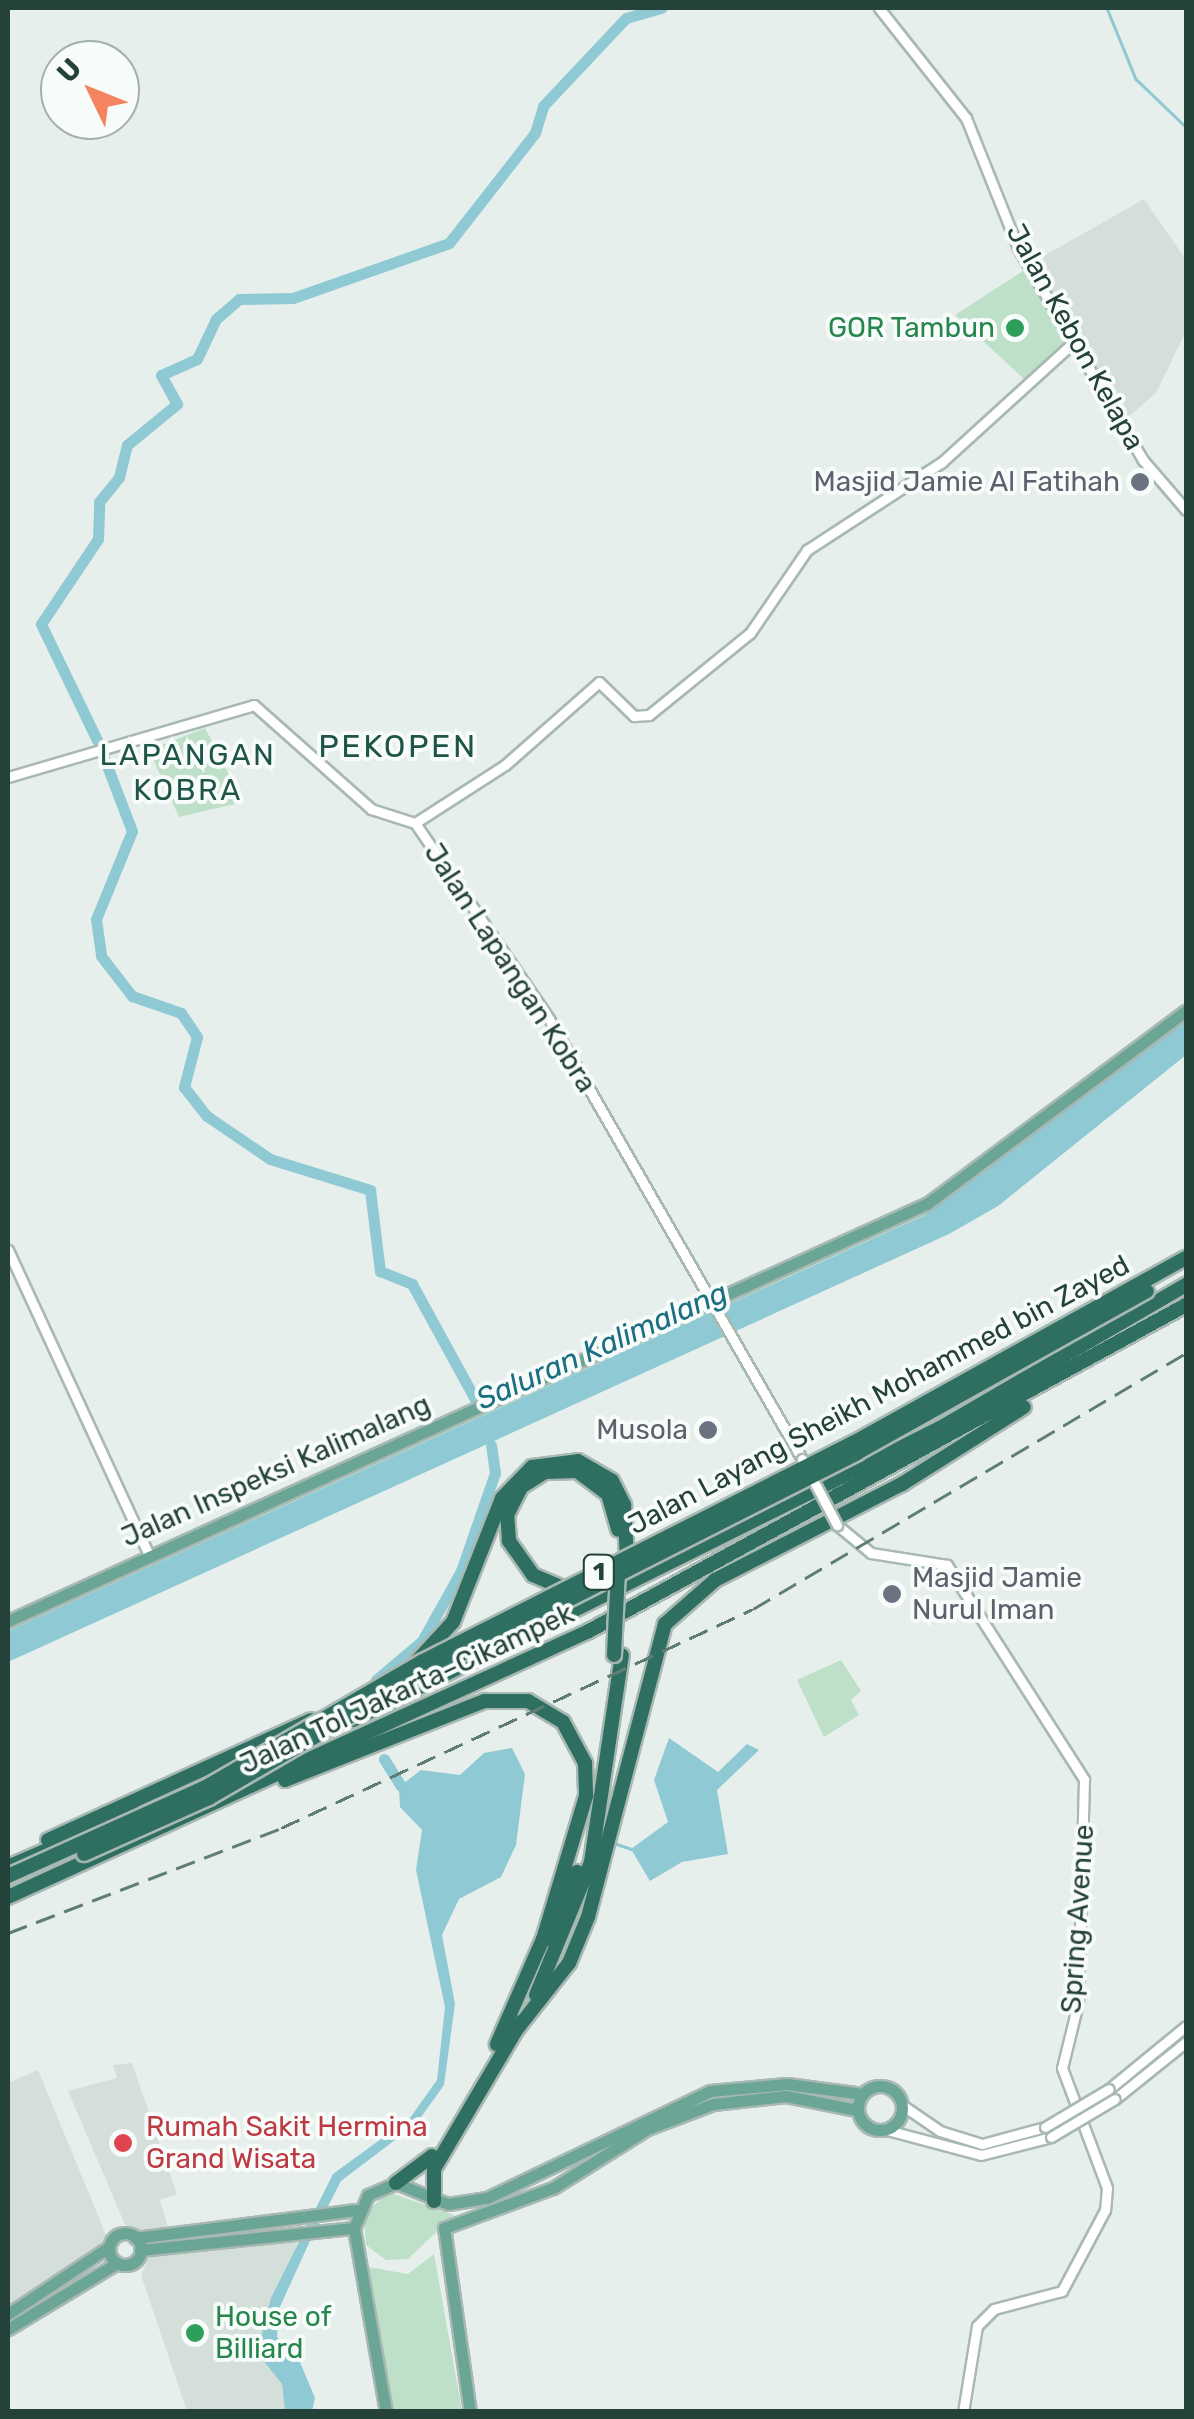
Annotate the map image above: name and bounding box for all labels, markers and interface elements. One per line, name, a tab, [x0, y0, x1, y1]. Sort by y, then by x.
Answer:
north arrow	[40, 40, 140, 140]
text: U	[50, 52, 88, 89]
street label: Jalan Kebon Kelapa	[999, 218, 1151, 456]
place label: GOR Tambun	[827, 311, 995, 345]
marker: GOR Tambun	[1004, 317, 1026, 339]
place label: Masjid Jamie Al Fatihah	[813, 465, 1120, 499]
marker: Masjid Jamie Al Fatihah	[1129, 471, 1151, 493]
district label: PEKOPEN	[318, 727, 478, 765]
district label: LAPANGAN KOBRA	[100, 737, 276, 808]
street label: Jalan Lapangan Kobra	[417, 837, 603, 1099]
street label: Jalan Layang Sheikh Mohammed bin Zayed	[623, 1248, 1135, 1542]
water label: Saluran Kalimalang	[471, 1274, 733, 1418]
street label: Jalan Inspeksi Kalimalang	[116, 1388, 436, 1554]
place label: Musola	[596, 1413, 688, 1447]
marker: Musola	[697, 1419, 719, 1441]
road number: 1	[582, 1552, 616, 1592]
place label: Masjid Jamie Nurul Iman	[912, 1561, 1082, 1627]
marker: Masjid Jamie Nurul Iman	[881, 1583, 903, 1605]
street label: Jalan Tol Jakarta–Cikampek	[234, 1597, 580, 1781]
street label: Spring Avenue	[1055, 1823, 1101, 2015]
place label: Rumah Sakit Hermina Grand Wisata	[146, 2110, 428, 2176]
marker: Rumah Sakit Hermina Grand Wisata	[110, 2130, 136, 2156]
place label: House of Billiard	[215, 2300, 331, 2366]
marker: House of Billiard	[184, 2322, 206, 2344]

